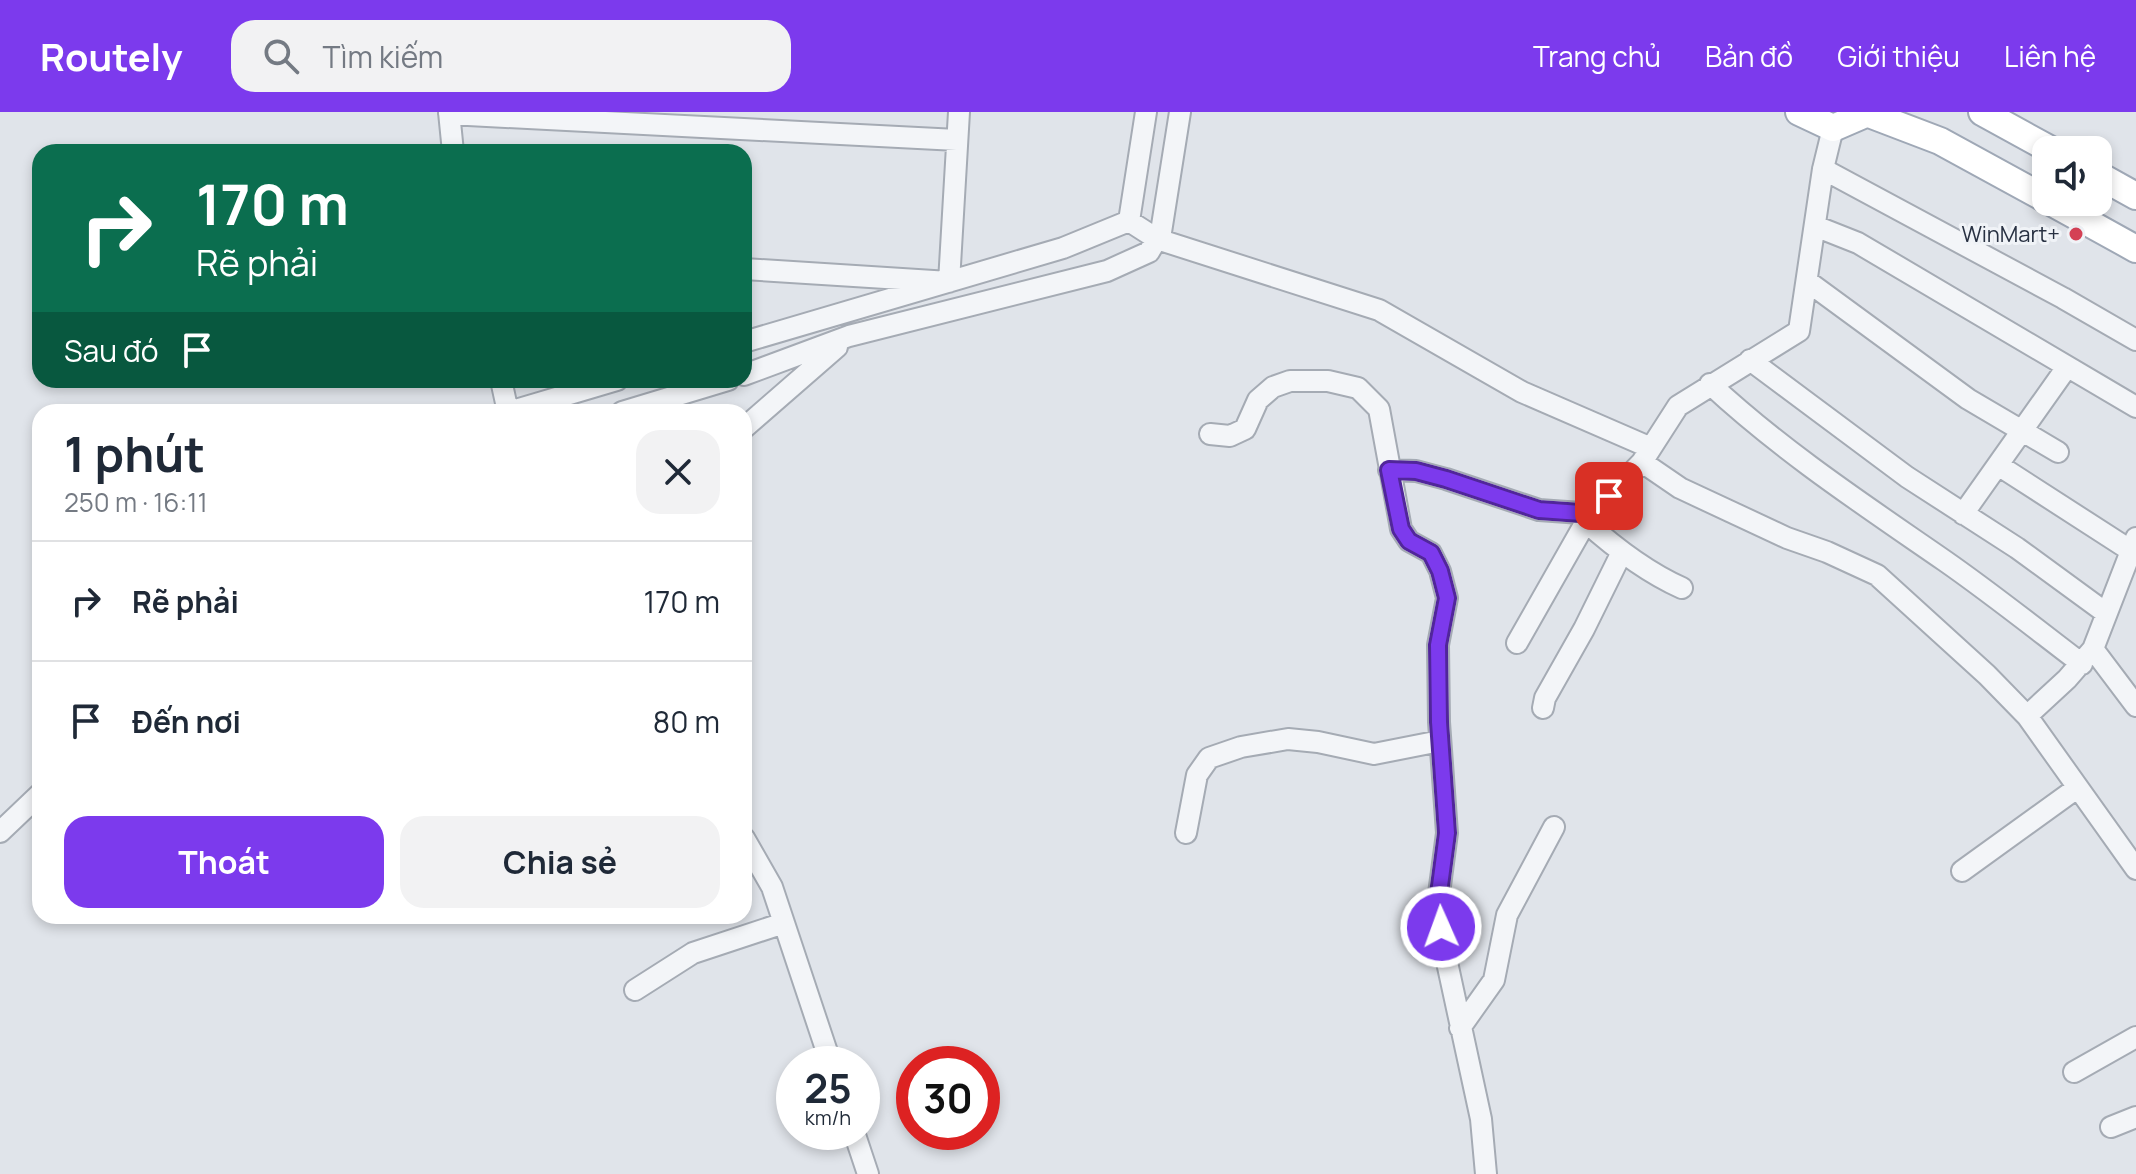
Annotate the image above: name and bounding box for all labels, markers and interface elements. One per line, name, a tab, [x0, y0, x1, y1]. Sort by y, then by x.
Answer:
search box	[231, 20, 791, 92]
text: Routely	[40, 30, 183, 82]
icon: search	[259, 34, 303, 78]
text: Tìm kiếm	[323, 36, 443, 77]
text: Trang chủ	[1533, 37, 1661, 75]
text: Bản đồ	[1705, 37, 1793, 75]
text: Giới thiệu	[1837, 37, 1960, 75]
text: Liên hệ	[2004, 37, 2096, 75]
map controls	[2032, 136, 2112, 216]
button: sound	[2032, 136, 2112, 216]
text: 170 m	[196, 165, 349, 242]
icon: right	[64, 176, 168, 280]
place label: WinMart+	[1962, 219, 2060, 249]
marker: WinMart+	[2067, 225, 2085, 243]
text: Rẽ phải	[196, 238, 318, 287]
icon: arrive	[175, 328, 219, 372]
text: Sau đó	[64, 330, 159, 371]
text: 1 phút	[64, 421, 205, 486]
button: close	[636, 430, 720, 514]
pin	[1575, 462, 1643, 530]
icon: arrive	[1587, 474, 1631, 518]
text: 250 m · 16:11	[64, 484, 208, 520]
icon: right	[64, 579, 108, 623]
text: Rẽ phải	[132, 581, 239, 622]
text: 170 m	[643, 581, 720, 622]
icon: arrive	[64, 699, 108, 743]
text: Đến nơi	[132, 701, 241, 742]
text: 80 m	[653, 701, 720, 742]
button: Thoát	[64, 816, 384, 908]
button: Chia sẻ	[400, 816, 720, 908]
position arrow	[1399, 885, 1483, 969]
speed limit sign: 30	[896, 1046, 1000, 1150]
text: 25	[804, 1060, 852, 1115]
text: km/h	[805, 1104, 851, 1131]

